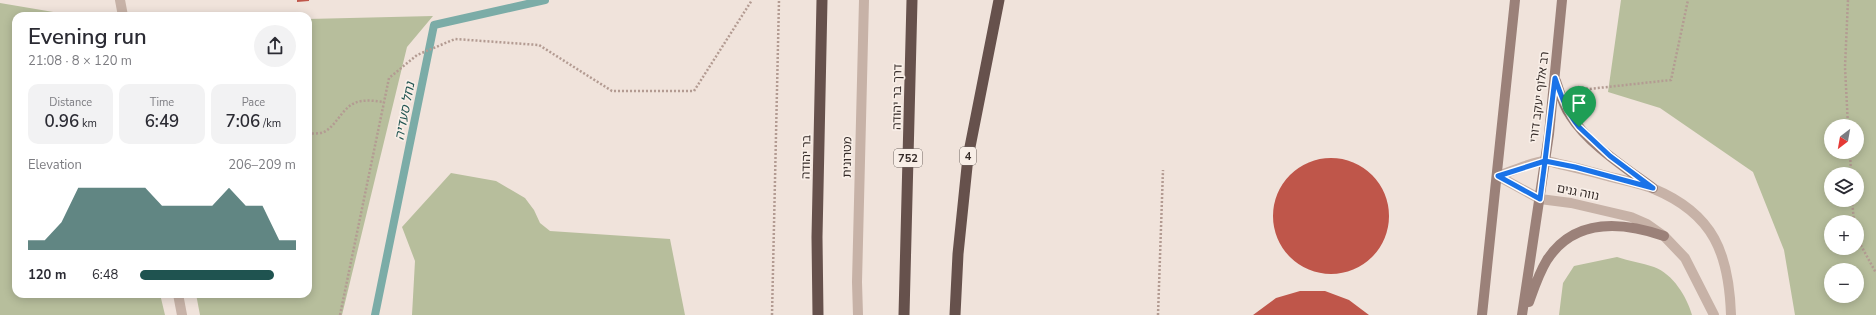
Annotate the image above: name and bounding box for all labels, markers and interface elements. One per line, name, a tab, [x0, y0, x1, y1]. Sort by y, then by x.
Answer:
text: Evening run	[28, 22, 147, 52]
button: share	[254, 25, 296, 67]
street label: רב אלוף יעקב דורי	[1525, 51, 1553, 143]
text: 21:08 · 8 × 120 m	[28, 52, 132, 70]
street label: דרך בר יהודה	[888, 63, 906, 130]
water label: נחל סעדיה	[391, 80, 420, 142]
pin	[1562, 86, 1596, 127]
icon: arrive	[1568, 92, 1590, 114]
text: Distance	[49, 95, 92, 110]
text: Time	[150, 95, 174, 110]
text: Pace	[242, 95, 265, 110]
text: 0.96	[44, 110, 79, 133]
text: 6:49	[145, 110, 179, 133]
text: 7:06	[226, 110, 260, 133]
text: km	[79, 116, 97, 131]
text: /km	[260, 116, 281, 131]
north arrow	[1824, 119, 1864, 159]
map controls	[1824, 119, 1864, 303]
street label: בר יהודה	[798, 135, 814, 179]
street label: מטרונית	[839, 136, 855, 178]
road number: 4	[960, 147, 976, 165]
road number: 752	[894, 149, 922, 167]
text: Elevation	[28, 156, 82, 174]
text: 206–209 m	[228, 156, 296, 174]
button: layers	[1824, 167, 1864, 207]
street label: נווה גנים	[1556, 180, 1600, 204]
button: +	[1824, 215, 1864, 255]
button: −	[1824, 263, 1864, 303]
text: 120 m	[28, 266, 66, 284]
text: 6:48	[92, 266, 118, 284]

